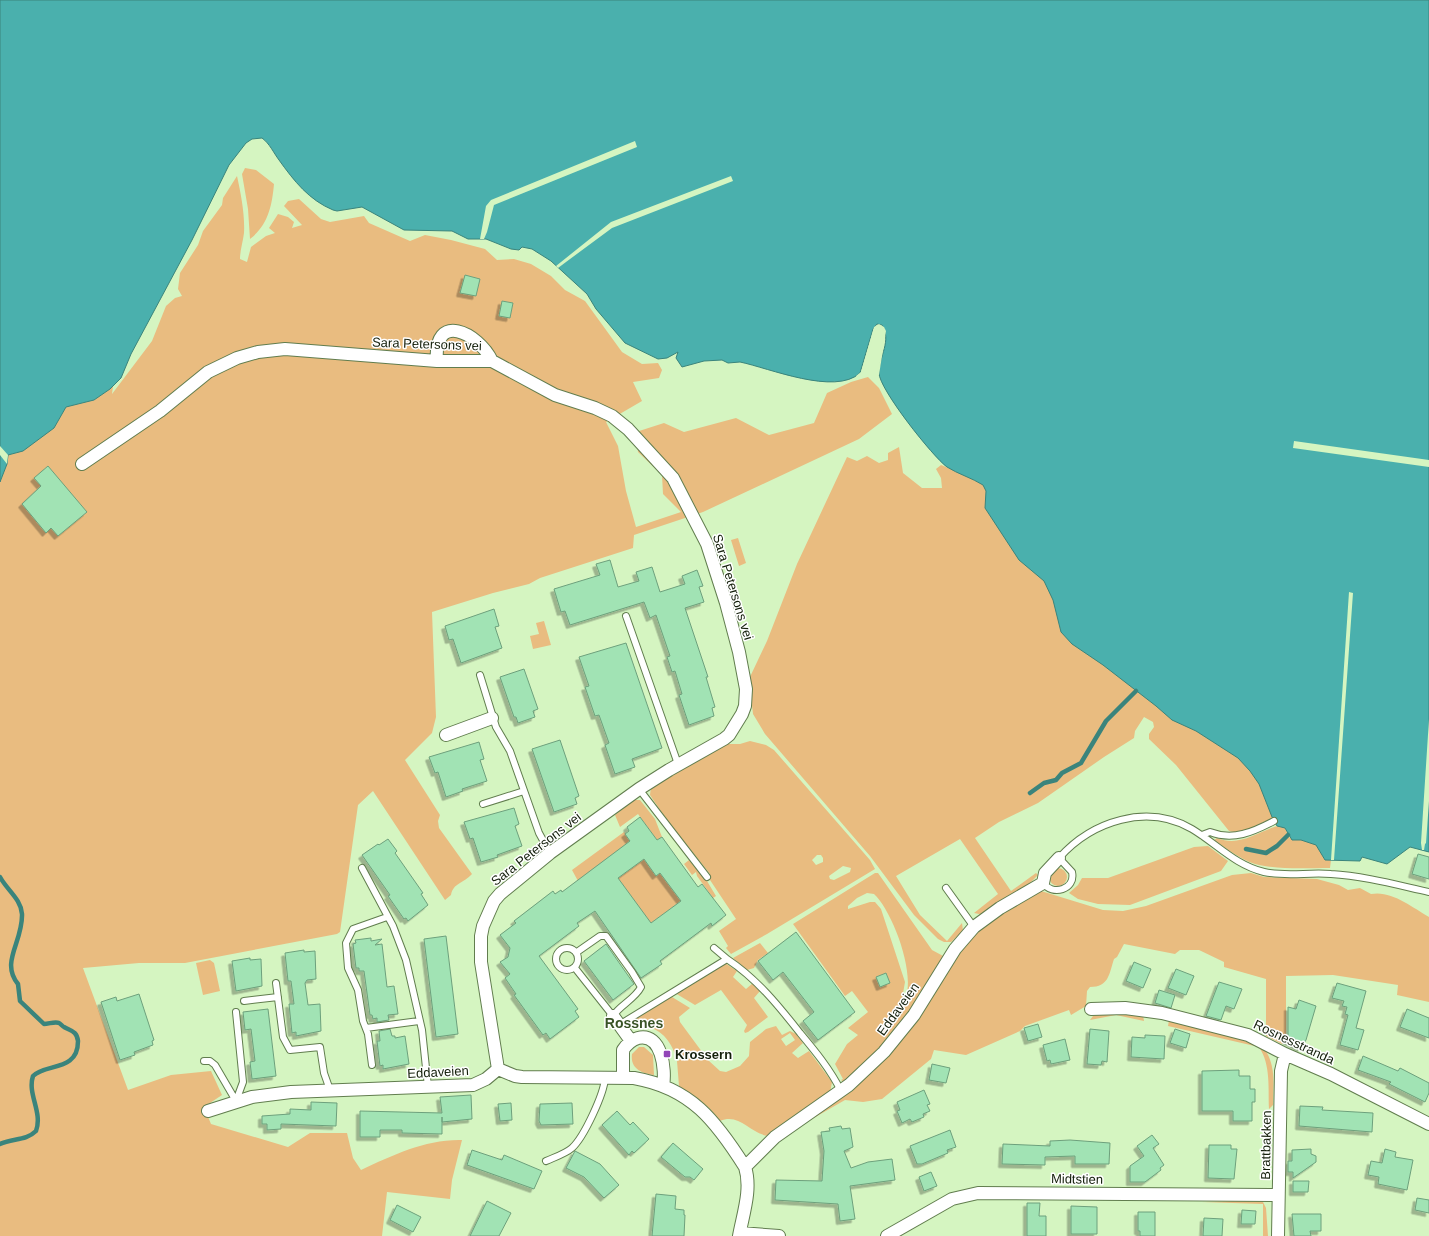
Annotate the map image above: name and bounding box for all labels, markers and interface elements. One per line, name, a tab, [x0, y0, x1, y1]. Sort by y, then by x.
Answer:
street label: Sara Petersons vei	[372, 335, 482, 353]
street label: Sara Petersons vei	[710, 532, 756, 642]
street label: Sara Petersons vei	[488, 809, 584, 889]
street label: Eddaveien	[874, 980, 922, 1038]
district label: Rossnes	[605, 1015, 663, 1031]
street label: Rosnesstranda	[1251, 1017, 1337, 1068]
place label: Krossern	[675, 1047, 732, 1062]
marker: Krossern	[662, 1049, 672, 1059]
street label: Eddaveien	[407, 1063, 469, 1081]
street label: Brattbakken	[1258, 1110, 1274, 1180]
street label: Midtstien	[1051, 1171, 1103, 1187]

